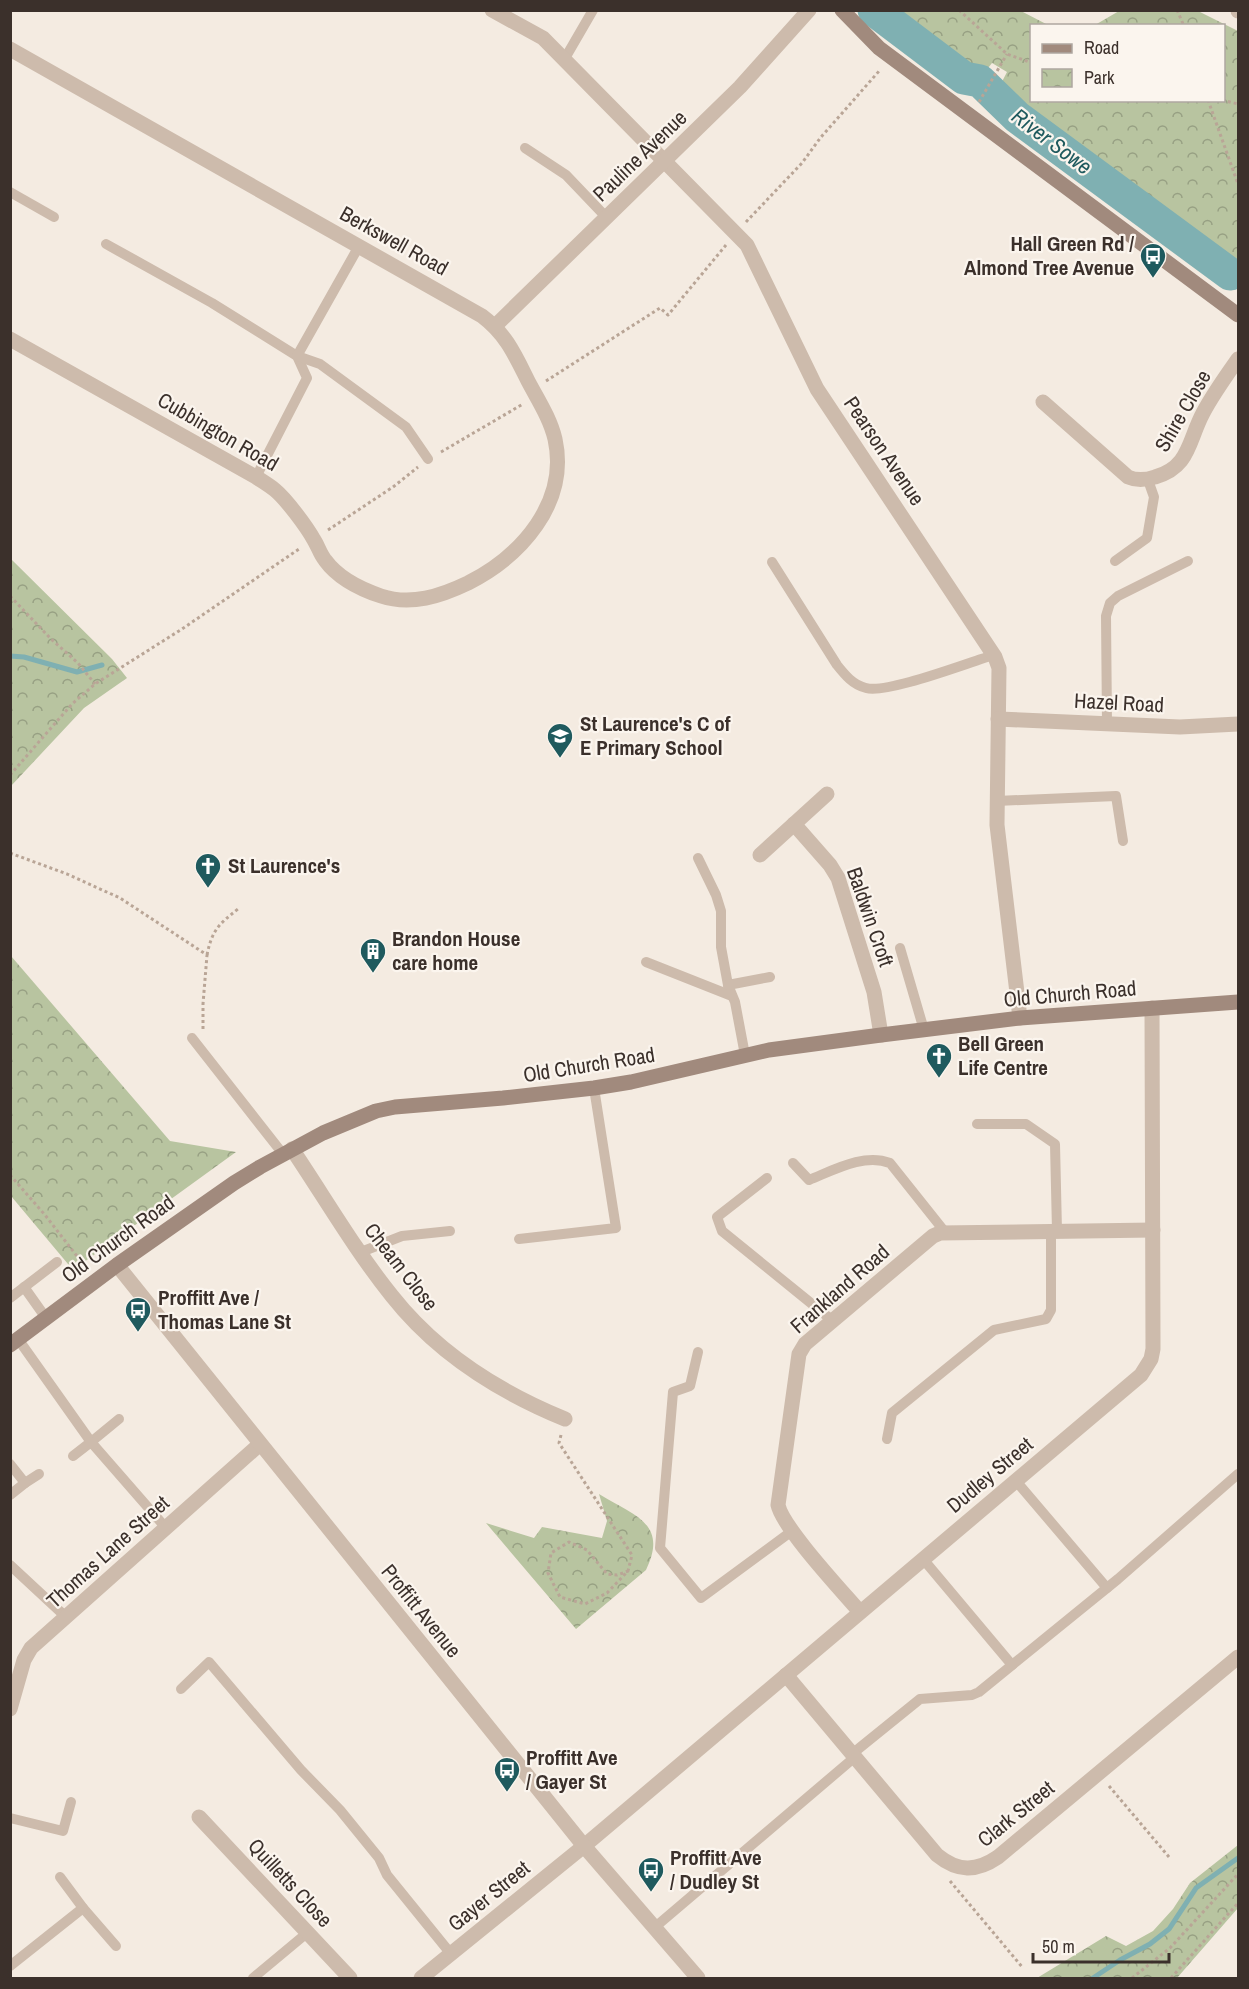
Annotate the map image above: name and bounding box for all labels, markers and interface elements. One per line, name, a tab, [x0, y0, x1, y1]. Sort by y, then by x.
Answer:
legend	[1030, 24, 1225, 102]
text: Road	[1084, 35, 1119, 60]
text: Park	[1084, 65, 1115, 90]
water label: River Sowe	[1006, 101, 1098, 181]
street label: Pauline Avenue	[586, 103, 693, 208]
street label: Berkswell Road	[335, 199, 454, 282]
place label: Hall Green Rd / Almond Tree Avenue	[964, 229, 1134, 282]
bus stop icon: Hall Green Rd / Almond Tree Avenue	[1138, 241, 1168, 279]
street label: Shire Close	[1148, 365, 1218, 457]
street label: Cubbington Road	[153, 385, 284, 478]
street label: Pearson Avenue	[837, 390, 932, 511]
street label: Hazel Road	[1073, 686, 1165, 719]
place label: St Laurence's C of E Primary School	[580, 709, 731, 762]
school or university icon: St Laurence's C of E Primary School	[545, 721, 575, 759]
church icon: St Laurence's	[193, 851, 223, 889]
place label: St Laurence's	[228, 851, 340, 880]
street label: Baldwin Croft	[840, 863, 901, 971]
place label: Brandon House care home	[392, 924, 520, 977]
building icon: Brandon House care home	[358, 936, 388, 974]
street label: Old Church Road	[1002, 973, 1137, 1014]
place label: Bell Green Life Centre	[958, 1029, 1048, 1082]
street label: Old Church Road	[521, 1040, 657, 1089]
church icon: Bell Green Life Centre	[924, 1041, 954, 1079]
street label: Old Church Road	[55, 1188, 180, 1289]
street label: Cheam Close	[358, 1217, 445, 1317]
street label: Frankland Road	[784, 1237, 895, 1340]
place label: Proffitt Ave / Thomas Lane St	[158, 1283, 291, 1336]
bus stop icon: Proffitt Ave / Thomas Lane St	[123, 1295, 153, 1333]
street label: Dudley Street	[940, 1430, 1039, 1519]
street label: Thomas Lane Street	[40, 1489, 176, 1615]
street label: Proffitt Avenue	[375, 1558, 468, 1663]
place label: Proffitt Ave / Gayer St	[526, 1743, 618, 1796]
bus stop icon: Proffitt Ave / Gayer St	[492, 1755, 522, 1793]
street label: Clark Street	[971, 1774, 1060, 1853]
street label: Quilletts Close	[242, 1832, 339, 1933]
place label: Proffitt Ave / Dudley St	[670, 1843, 762, 1896]
street label: Gayer Street	[442, 1853, 536, 1938]
bus stop icon: Proffitt Ave / Dudley St	[636, 1855, 666, 1893]
scale bar	[1033, 1926, 1170, 1964]
text: 50 m	[1042, 1934, 1075, 1959]

